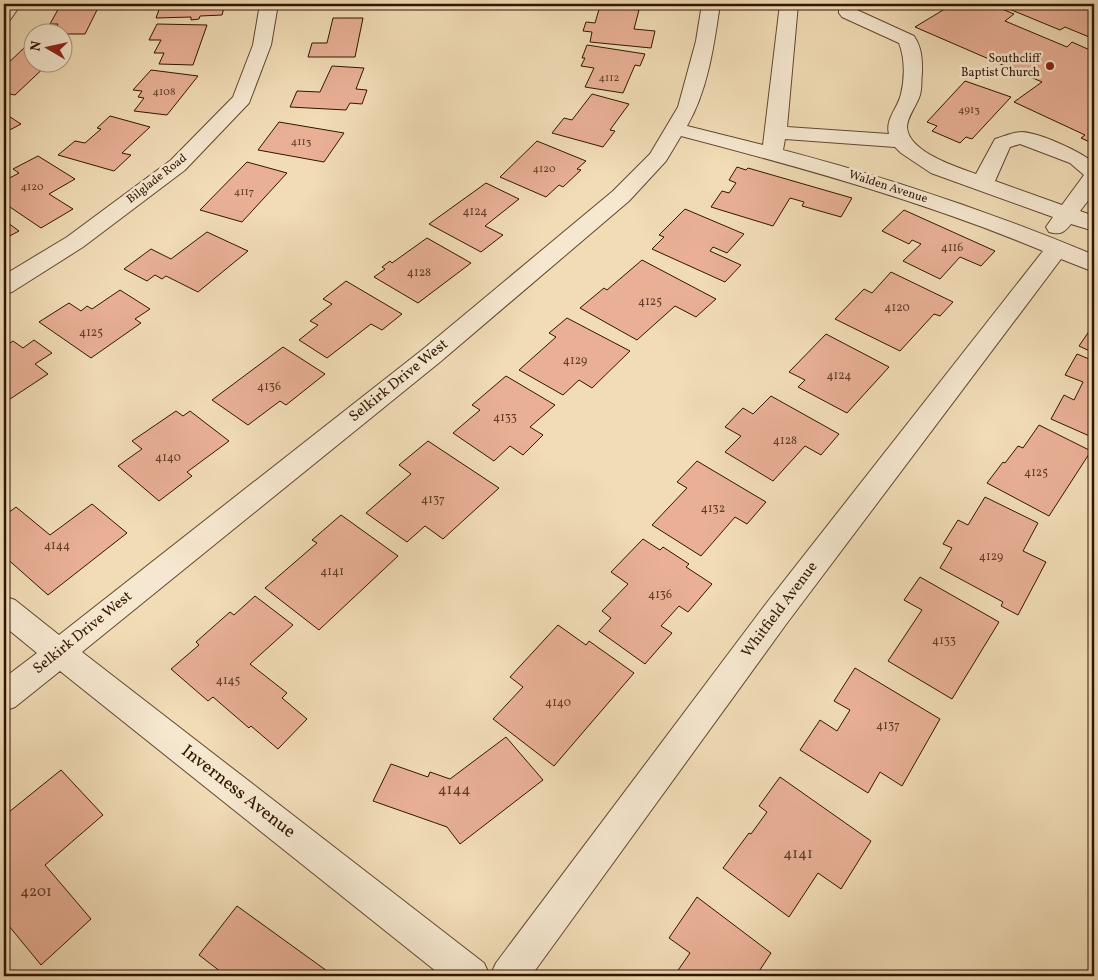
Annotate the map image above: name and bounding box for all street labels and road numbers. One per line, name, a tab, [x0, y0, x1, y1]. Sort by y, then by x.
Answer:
street label: Bilglade Road	[124, 150, 191, 208]
street label: Walden Avenue	[847, 167, 930, 207]
street label: Selkirk Drive West	[345, 334, 453, 428]
street label: Whitfield Avenue	[737, 558, 823, 662]
street label: Selkirk Drive West	[29, 586, 137, 680]
street label: Inverness Avenue	[176, 739, 300, 845]

